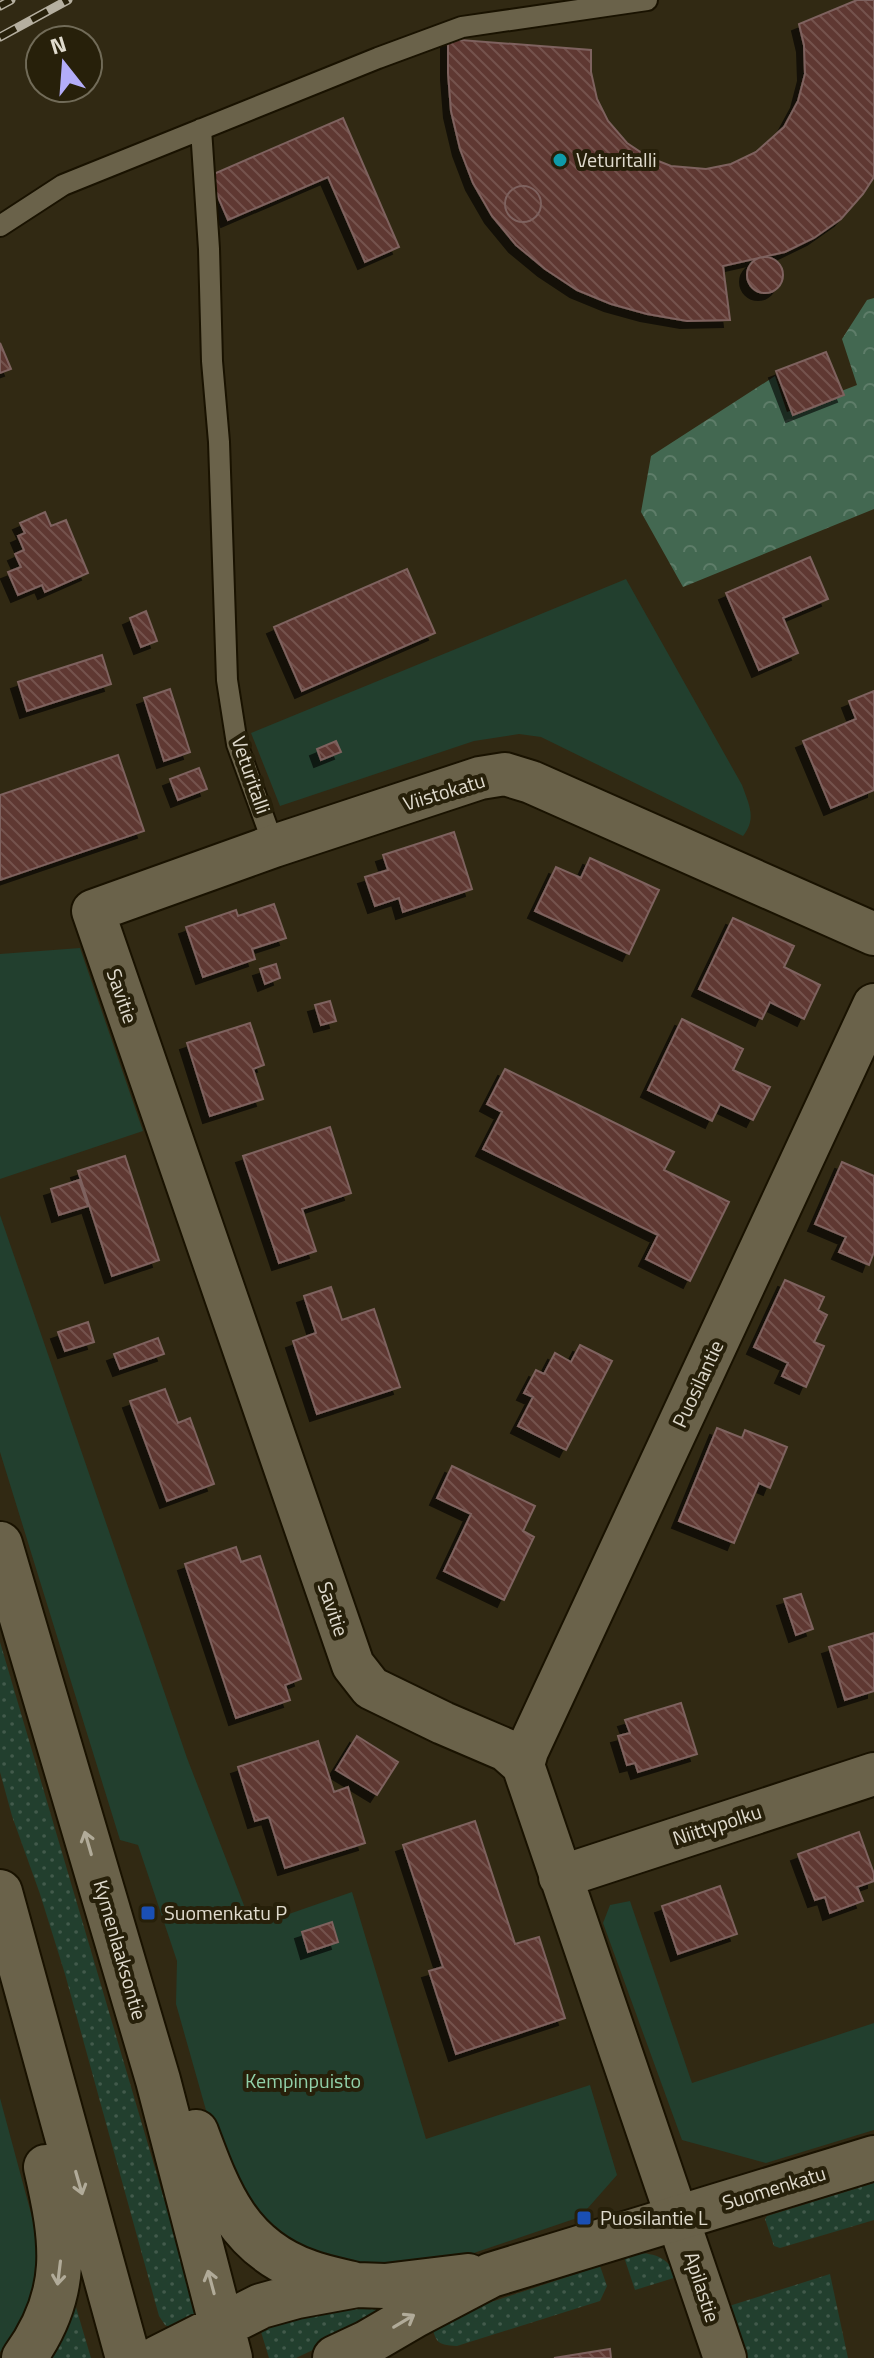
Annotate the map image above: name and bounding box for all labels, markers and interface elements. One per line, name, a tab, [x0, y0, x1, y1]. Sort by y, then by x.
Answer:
north arrow	[24, 24, 104, 104]
text: N	[46, 26, 70, 63]
place label: Veturitalli	[576, 144, 657, 175]
marker: Veturitalli	[551, 151, 569, 169]
street label: Veturitalli	[224, 732, 279, 818]
street label: Viistokatu	[399, 764, 489, 819]
street label: Savitie	[99, 964, 146, 1027]
street label: Puosilantie	[664, 1335, 731, 1433]
street label: Savitie	[310, 1577, 357, 1640]
street label: Niittypolku	[668, 1796, 765, 1853]
one-way arrow	[80, 1831, 95, 1857]
street label: Kymenlaaksontie	[86, 1876, 155, 2024]
place label: Suomenkatu P	[164, 1897, 287, 1928]
marker: Suomenkatu P	[139, 1904, 157, 1922]
park label: Kempinpuisto	[245, 2065, 361, 2096]
street label: Suomenkatu	[718, 2157, 829, 2218]
one-way arrow	[72, 2170, 87, 2196]
place label: Puosilantie L	[600, 2202, 708, 2233]
marker: Puosilantie L	[575, 2209, 593, 2227]
street label: Apilastie	[677, 2248, 728, 2326]
one-way arrow	[51, 2259, 66, 2286]
one-way arrow	[202, 2270, 217, 2296]
one-way arrow	[392, 2313, 415, 2329]

